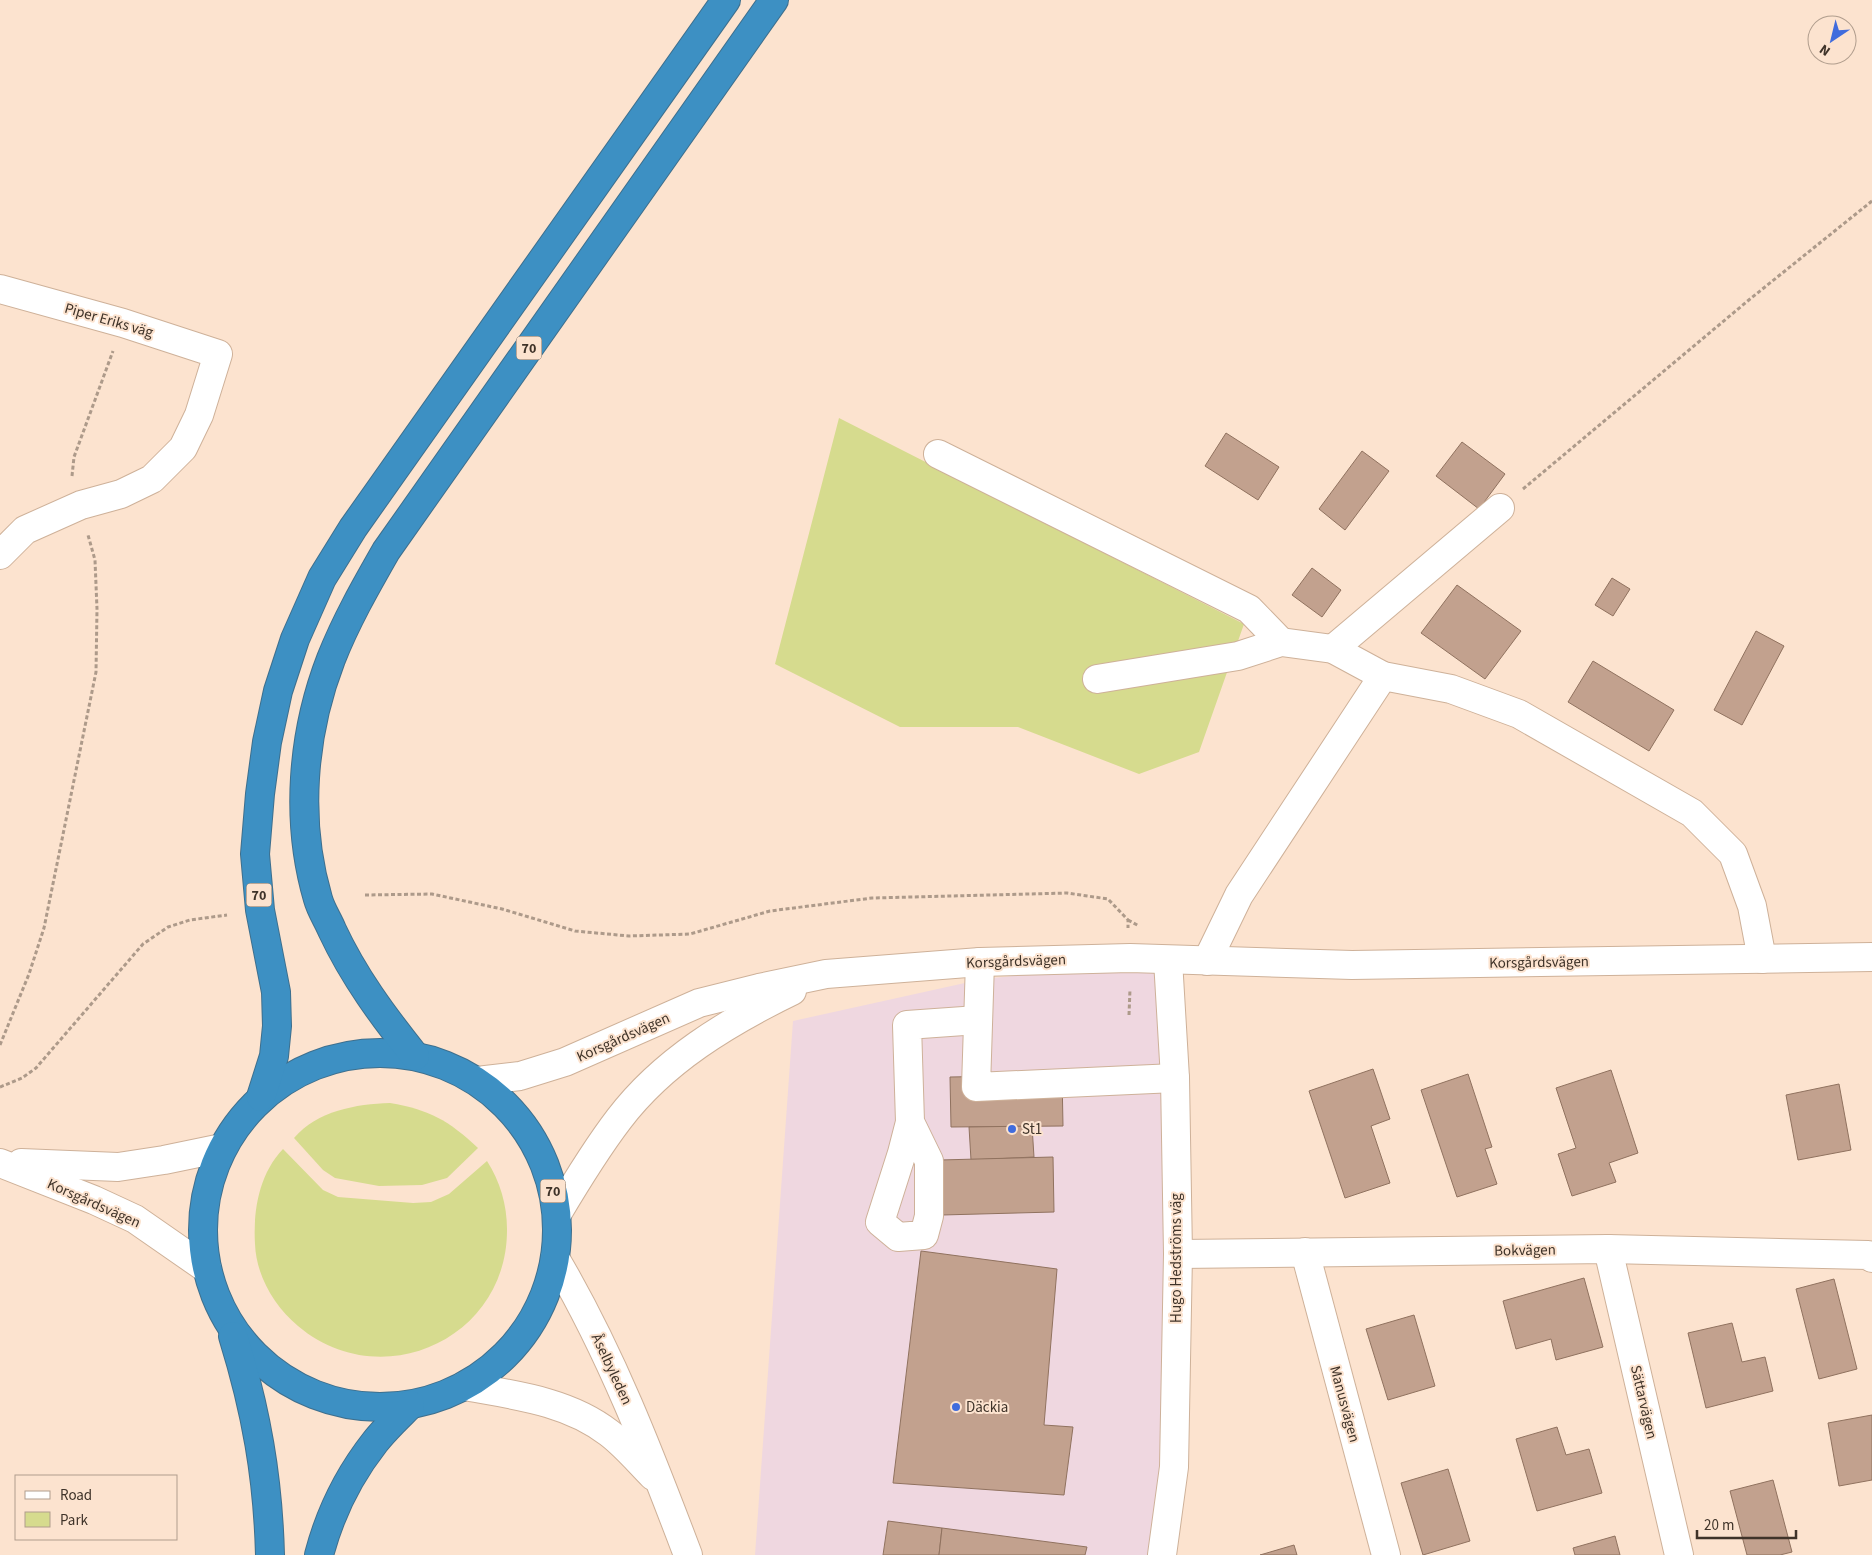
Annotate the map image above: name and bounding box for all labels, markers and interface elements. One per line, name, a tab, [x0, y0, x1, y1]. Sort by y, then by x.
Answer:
north arrow	[1807, 15, 1857, 65]
text: N	[1816, 39, 1835, 61]
street label: Piper Eriks väg	[62, 298, 156, 343]
road number: 70	[516, 336, 542, 359]
road number: 70	[246, 884, 272, 906]
street label: Korsgårdsvägen	[966, 949, 1066, 974]
street label: Korsgårdsvägen	[1489, 951, 1589, 974]
street label: Korsgårdsvägen	[573, 1008, 673, 1067]
place label: St1	[1022, 1119, 1042, 1140]
marker: St1	[1006, 1123, 1018, 1135]
street label: Korsgårdsvägen	[44, 1174, 144, 1233]
road number: 70	[540, 1180, 566, 1202]
street label: Hugo Hedströms väg	[1166, 1193, 1187, 1323]
street label: Bokvägen	[1494, 1239, 1556, 1262]
street label: Åselbyleden	[586, 1330, 637, 1408]
street label: Sättarvägen	[1625, 1363, 1662, 1441]
street label: Manusvägen	[1324, 1364, 1365, 1445]
place label: Däckia	[966, 1397, 1008, 1418]
marker: Däckia	[950, 1401, 962, 1413]
legend	[15, 1475, 178, 1540]
text: Road	[60, 1485, 92, 1506]
scale bar	[1697, 1508, 1796, 1540]
text: Park	[60, 1510, 89, 1531]
text: 20 m	[1704, 1515, 1734, 1536]

